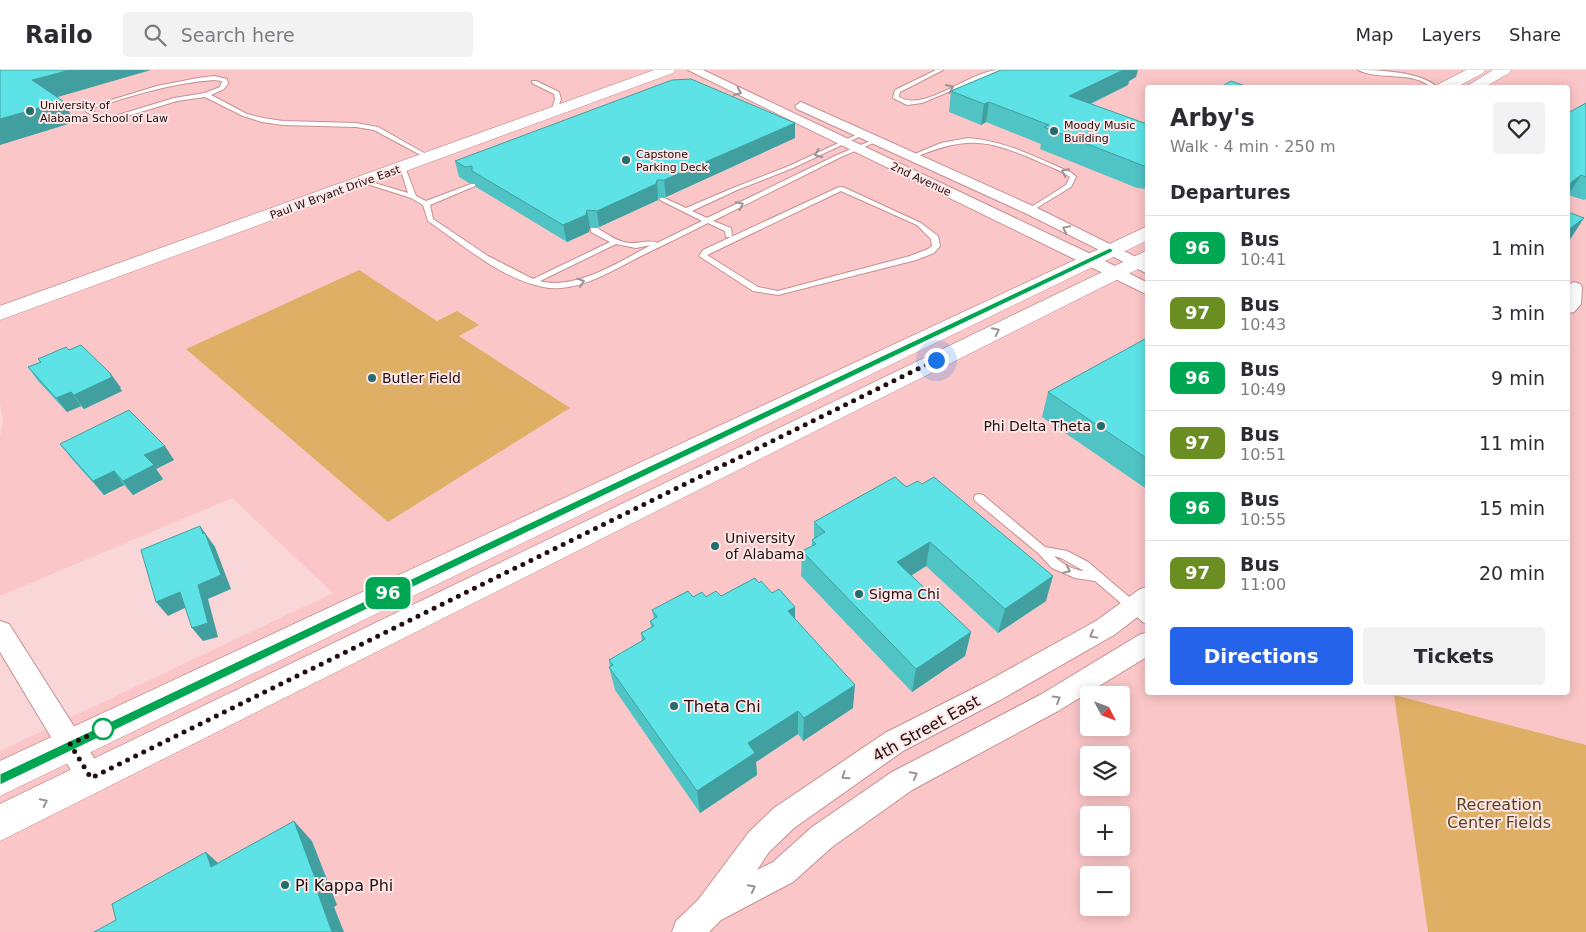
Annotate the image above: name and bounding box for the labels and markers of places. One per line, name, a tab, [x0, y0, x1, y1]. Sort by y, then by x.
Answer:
place label: University of Alabama School of Law	[40, 99, 168, 125]
marker: University of Alabama School of Law	[24, 105, 36, 117]
place label: Moody Music Building	[1064, 119, 1135, 145]
marker: Moody Music Building	[1048, 125, 1060, 137]
place label: Capstone Parking Deck	[636, 148, 709, 174]
marker: Capstone Parking Deck	[620, 154, 632, 166]
place label: Butler Field	[382, 370, 461, 386]
marker: Butler Field	[366, 372, 378, 384]
place label: Phi Delta Theta	[983, 418, 1091, 434]
marker: Phi Delta Theta	[1095, 420, 1107, 432]
place label: University of Alabama	[725, 530, 805, 562]
marker: University of Alabama	[709, 540, 721, 552]
place label: Sigma Chi	[869, 586, 940, 602]
marker: Sigma Chi	[853, 588, 865, 600]
place label: Theta Chi	[683, 697, 761, 716]
marker: Theta Chi	[668, 700, 680, 712]
unlabelled marker	[92, 718, 114, 740]
place label: Pi Kappa Phi	[295, 876, 393, 895]
marker: Pi Kappa Phi	[279, 879, 291, 891]

